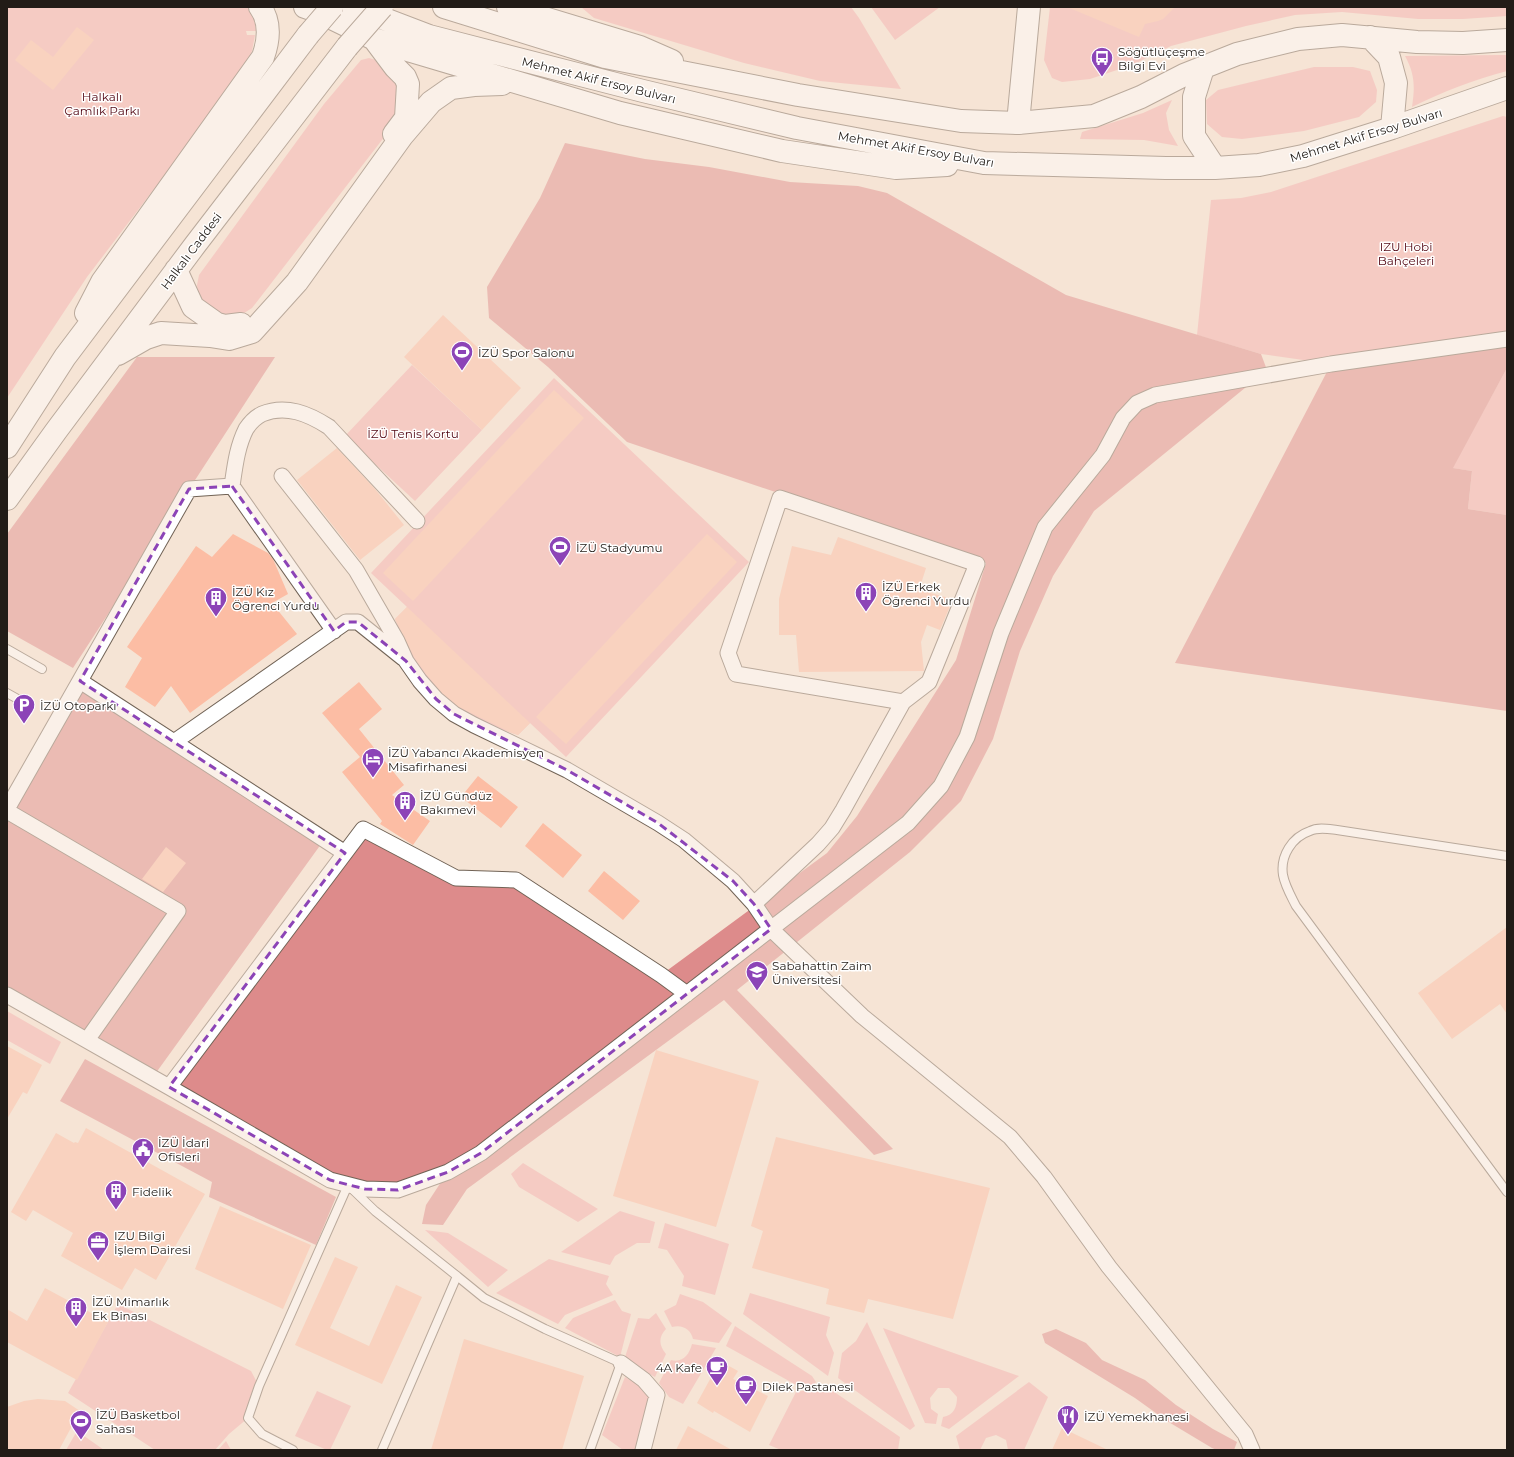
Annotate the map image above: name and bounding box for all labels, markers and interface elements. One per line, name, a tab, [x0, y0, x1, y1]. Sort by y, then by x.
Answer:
place label: Söğütlüçeşme Bilgi Evi	[1118, 44, 1205, 73]
bus stop icon: Söğütlüçeşme Bilgi Evi	[1089, 45, 1115, 78]
street label: Mehmet Akif Ersoy Bulvarı	[520, 54, 678, 106]
park label: Halkalı Çamlık Parkı	[64, 89, 140, 118]
street label: Mehmet Akif Ersoy Bulvarı	[1288, 105, 1444, 165]
street label: Mehmet Akif Ersoy Bulvarı	[837, 128, 995, 170]
street label: Halkalı Caddesi	[157, 210, 225, 292]
park label: IZU Hobi Bahçeleri	[1378, 239, 1434, 268]
sports icon: İZÜ Spor Salonu	[449, 339, 475, 372]
place label: İZÜ Spor Salonu	[478, 345, 574, 360]
park label: İZÜ Tenis Kortu	[367, 426, 459, 441]
sports icon: İZÜ Stadyumu	[547, 534, 573, 567]
place label: İZÜ Stadyumu	[576, 540, 663, 555]
place label: İZÜ Erkek Öğrenci Yurdu	[882, 579, 969, 608]
building icon: İZÜ Erkek Öğrenci Yurdu	[853, 580, 879, 613]
place label: İZÜ Kız Öğrenci Yurdu	[232, 584, 319, 613]
building icon: İZÜ Kız Öğrenci Yurdu	[203, 585, 229, 618]
parking icon: İZÜ Otoparkı	[11, 692, 37, 725]
place label: İZÜ Otoparkı	[40, 698, 117, 713]
place label: İZÜ Yabancı Akademisyen Misafirhanesi	[388, 745, 544, 774]
hotel icon: İZÜ Yabancı Akademisyen Misafirhanesi	[360, 746, 386, 779]
place label: İZÜ Gündüz Bakımevi	[420, 788, 492, 817]
building icon: İZÜ Gündüz Bakımevi	[392, 789, 418, 822]
place label: Sabahattin Zaim Üniversitesi	[772, 958, 872, 987]
school or university icon: Sabahattin Zaim Üniversitesi	[744, 959, 770, 992]
place label: İZÜ İdari Ofisleri	[158, 1135, 209, 1164]
public building icon: İZÜ İdari Ofisleri	[130, 1136, 156, 1169]
building icon: Fidelik	[103, 1178, 129, 1211]
place label: Fidelik	[132, 1184, 173, 1199]
place label: IZU Bilgi İşlem Dairesi	[114, 1228, 191, 1257]
office icon: IZU Bilgi İşlem Dairesi	[85, 1229, 111, 1262]
place label: İZÜ Mimarlık Ek Binası	[92, 1294, 170, 1323]
building icon: İZÜ Mimarlık Ek Binası	[63, 1295, 89, 1328]
cafe icon: 4A Kafe	[704, 1354, 730, 1387]
place label: 4A Kafe	[656, 1360, 702, 1375]
cafe icon: Dilek Pastanesi	[733, 1373, 759, 1406]
place label: Dilek Pastanesi	[762, 1379, 853, 1394]
restaurant icon: İZÜ Yemekhanesi	[1055, 1403, 1081, 1436]
place label: İZÜ Basketbol Sahası	[96, 1407, 180, 1436]
sports icon: İZÜ Basketbol Sahası	[68, 1408, 94, 1441]
place label: İZÜ Yemekhanesi	[1084, 1409, 1189, 1424]

